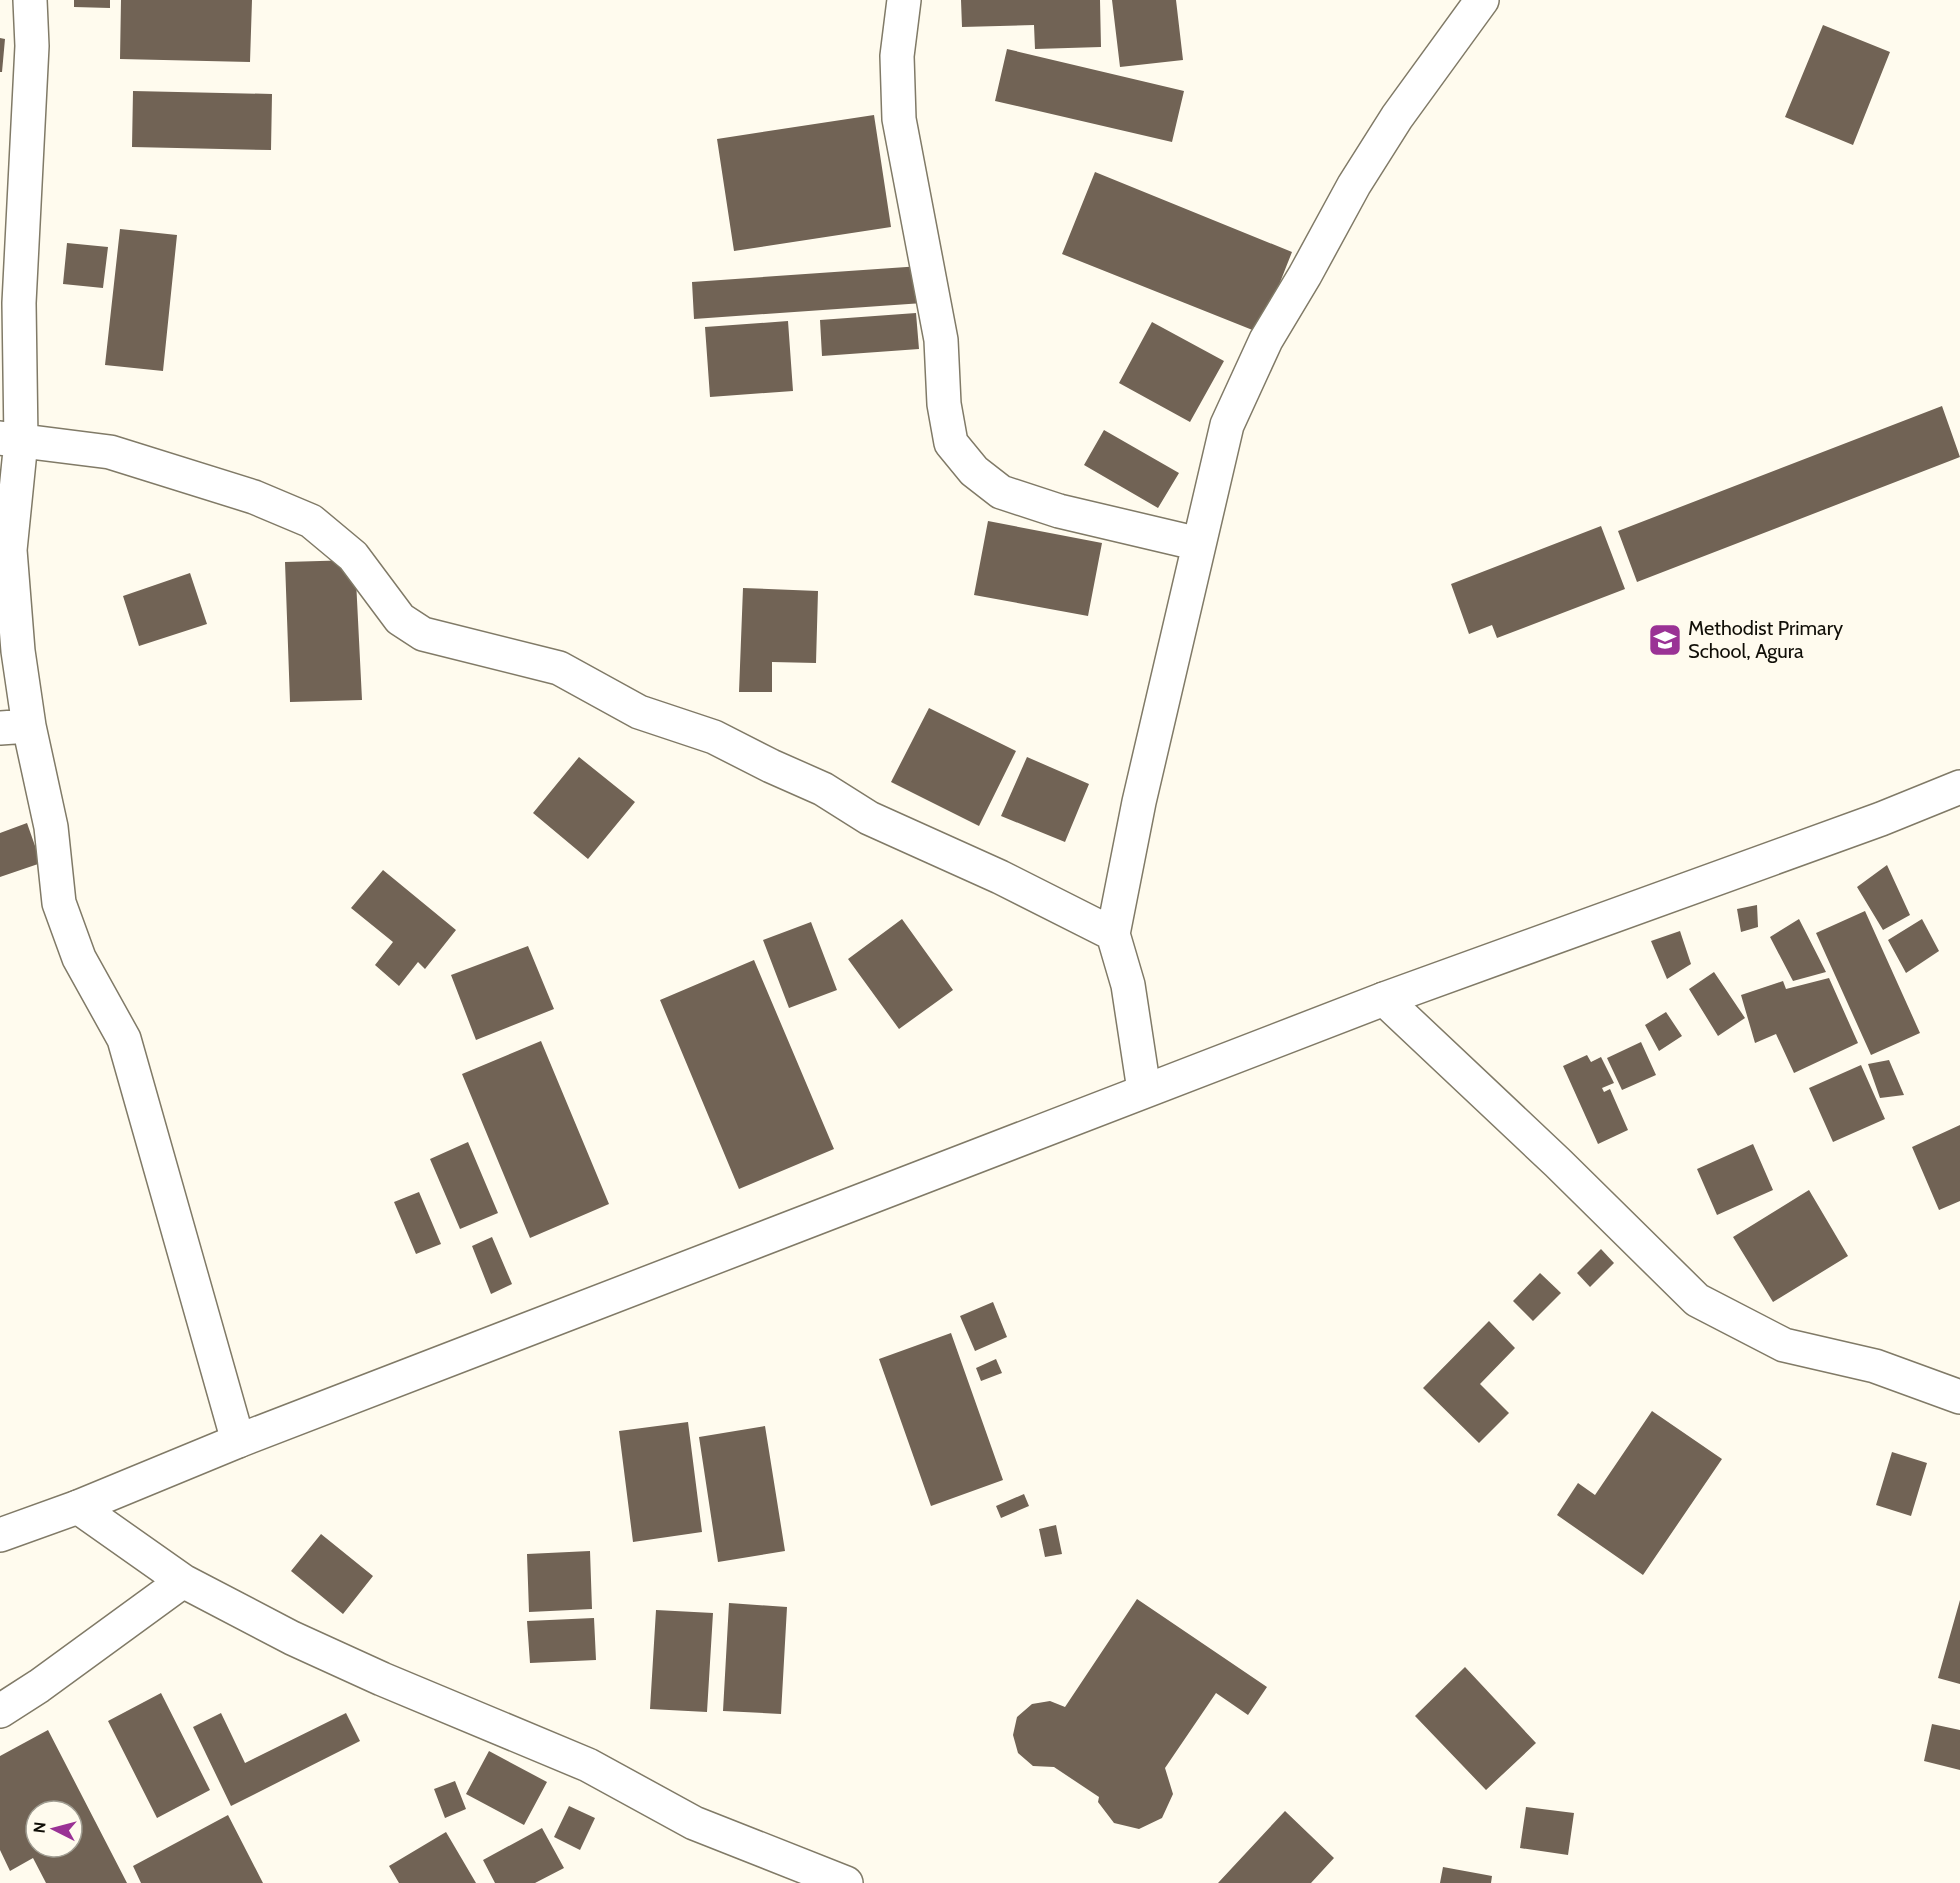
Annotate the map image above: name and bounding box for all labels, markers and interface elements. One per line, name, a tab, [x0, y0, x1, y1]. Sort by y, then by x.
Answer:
place label: Methodist Primary School, Agura	[1688, 616, 1843, 663]
school or university icon: Methodist Primary School, Agura	[1647, 622, 1683, 658]
north arrow	[24, 1799, 84, 1859]
text: N	[30, 1821, 50, 1834]

